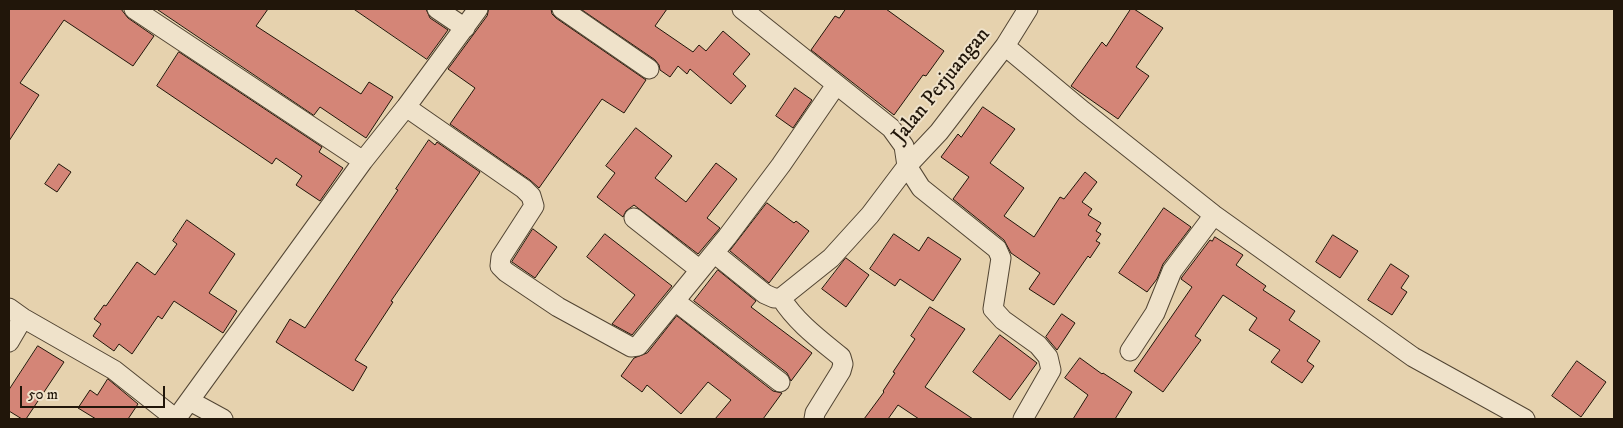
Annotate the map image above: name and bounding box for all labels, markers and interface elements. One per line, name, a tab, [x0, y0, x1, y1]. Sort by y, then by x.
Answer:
street label: Jalan Perjuangan	[888, 23, 996, 149]
scale bar	[22, 376, 168, 408]
text: 50 m	[28, 385, 58, 404]

